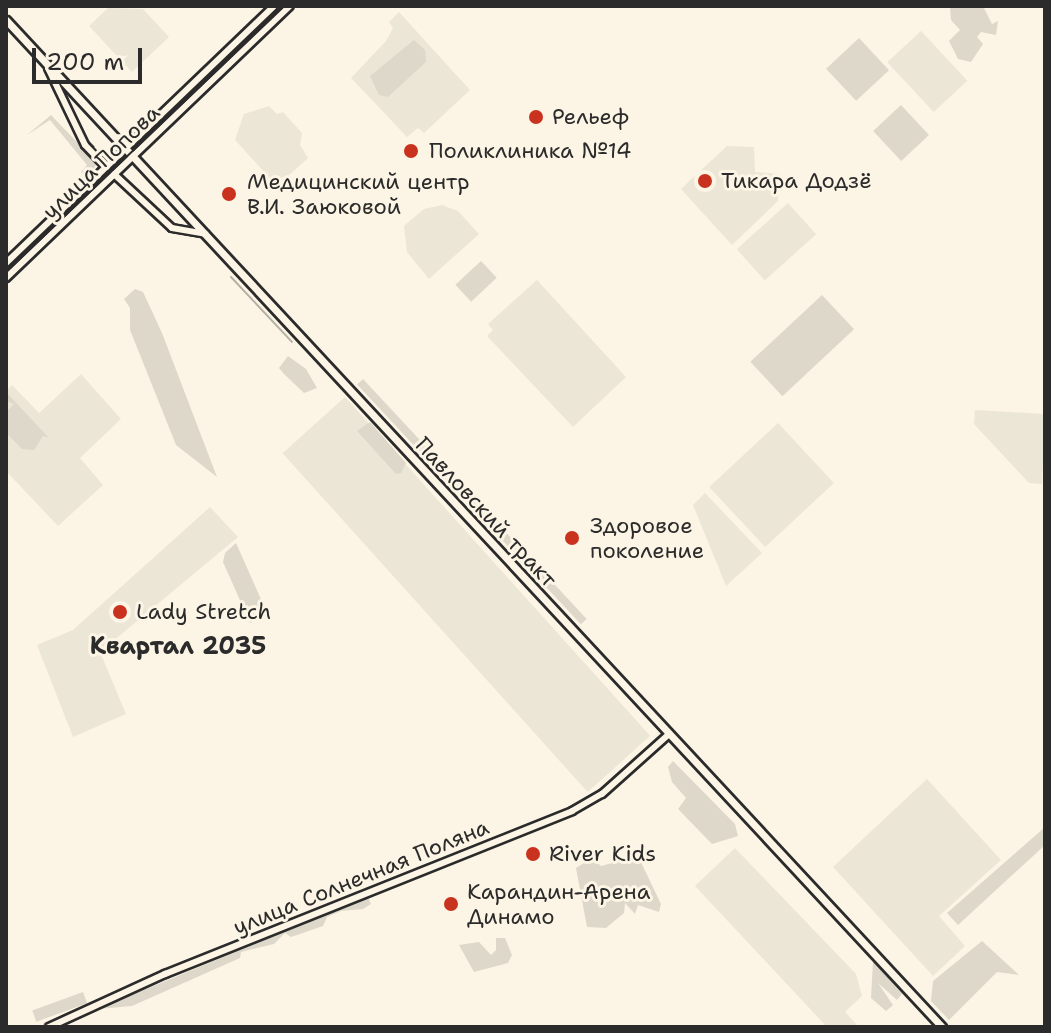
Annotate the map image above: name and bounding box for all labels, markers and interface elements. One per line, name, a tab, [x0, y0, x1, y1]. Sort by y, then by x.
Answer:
scale bar	[36, 32, 146, 82]
text: 200 m	[46, 46, 124, 78]
street label: улица Попова	[37, 99, 165, 225]
place label: Рельеф	[552, 104, 629, 130]
marker: Рельеф	[527, 108, 545, 126]
place label: Поликлиника №14	[429, 138, 631, 164]
marker: Поликлиника №14	[400, 140, 422, 162]
place label: Медицинский центр В.И. Заюковой	[247, 168, 470, 220]
place label: Тикара Додзё	[721, 168, 872, 194]
marker: Тикара Додзё	[696, 172, 714, 190]
marker: Медицинский центр В.И. Заюковой	[218, 183, 240, 205]
street label: Павловский тракт	[410, 432, 562, 592]
place label: Здоровое поколение	[590, 512, 704, 564]
marker: Здоровое поколение	[561, 527, 583, 549]
place label: Lady Stretch	[136, 599, 271, 625]
marker: Lady Stretch	[111, 603, 129, 621]
district label: Квартал 2035	[90, 633, 266, 661]
street label: улица Солнечная Поляна	[229, 814, 493, 940]
place label: River Kids	[549, 841, 656, 867]
marker: River Kids	[524, 845, 542, 863]
place label: Карандин-Арена Динамо	[467, 878, 650, 930]
marker: Карандин-Арена Динамо	[442, 895, 460, 913]

